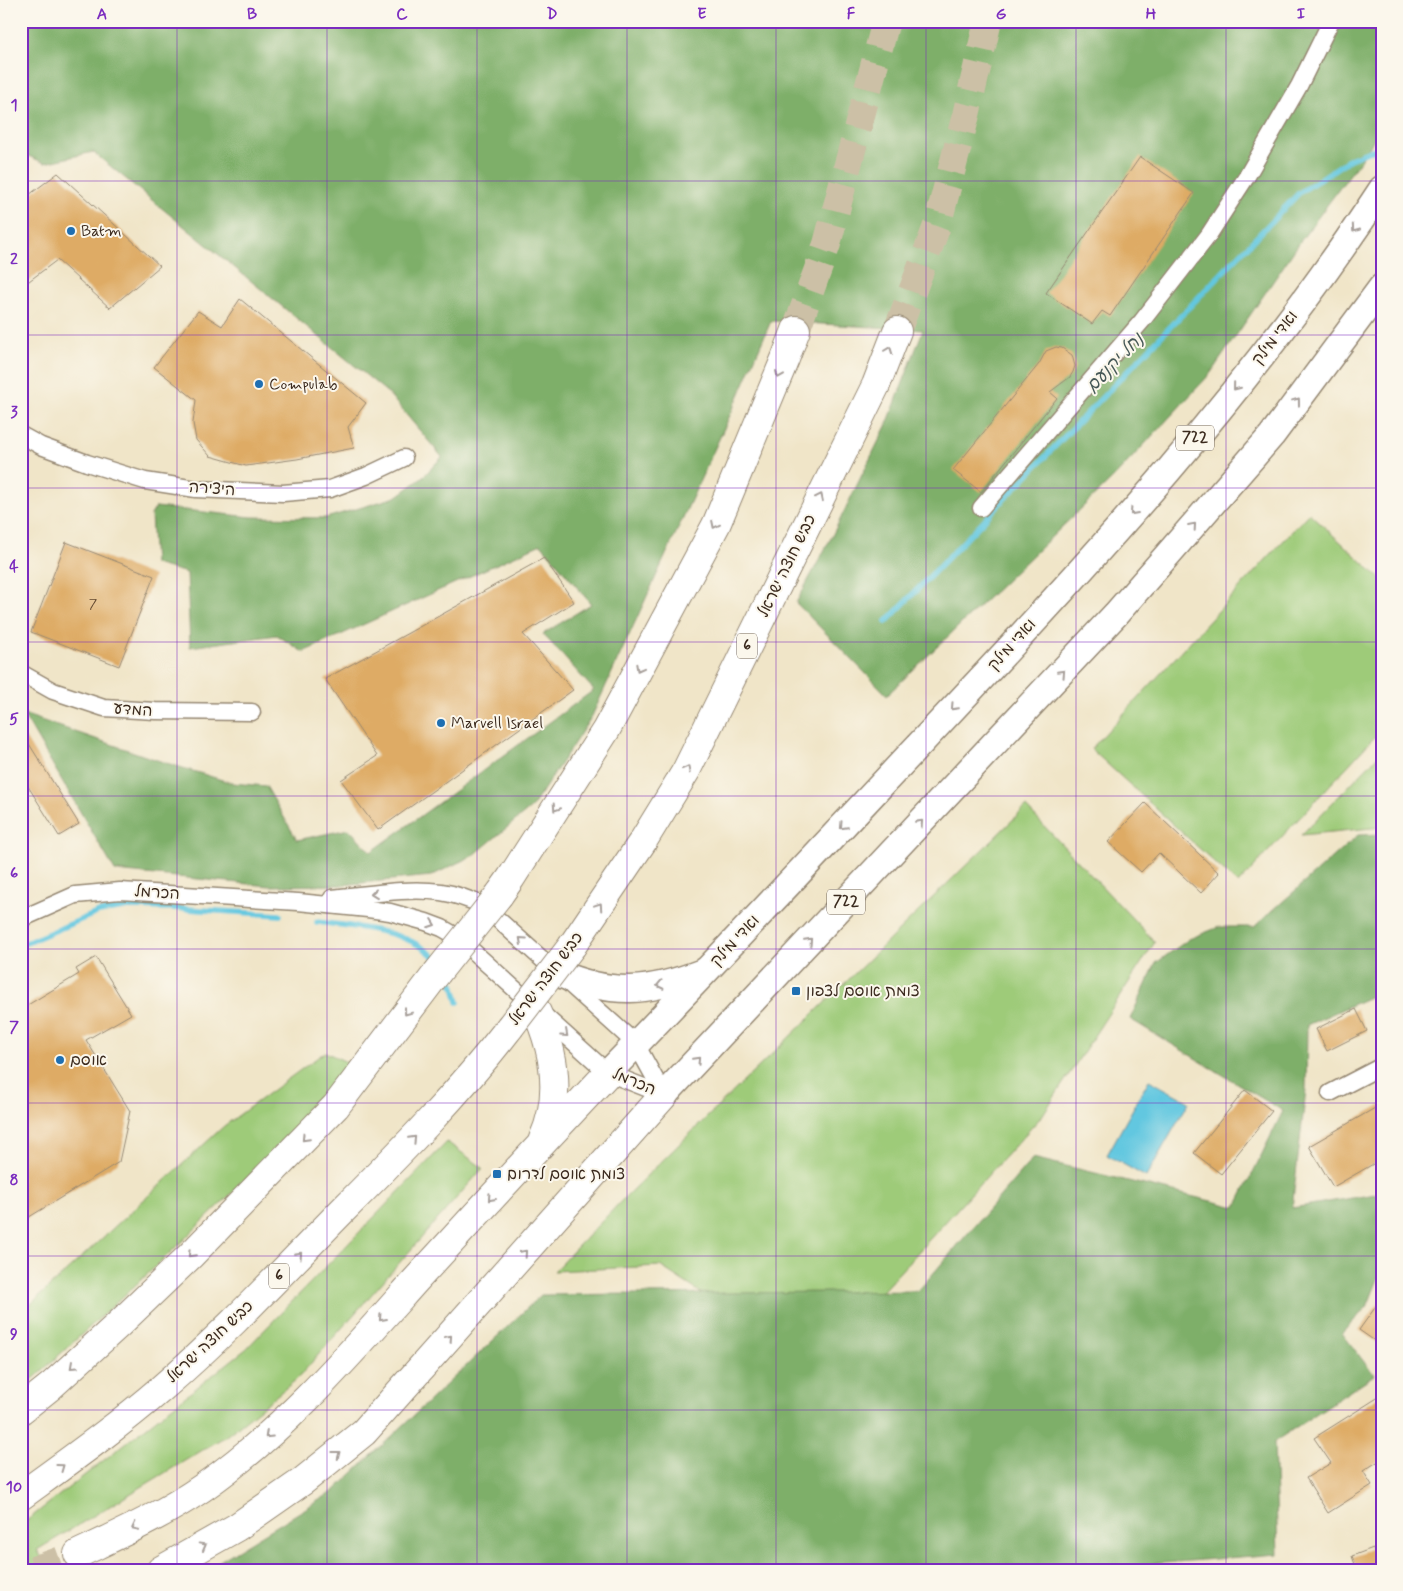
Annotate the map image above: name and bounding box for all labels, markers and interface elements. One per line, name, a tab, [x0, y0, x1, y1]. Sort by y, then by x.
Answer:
text: A	[97, 4, 107, 25]
text: B	[247, 4, 257, 25]
text: C	[396, 4, 408, 25]
text: D	[546, 4, 558, 25]
text: E	[697, 4, 707, 25]
text: F	[847, 4, 856, 25]
text: G	[996, 4, 1007, 25]
text: H	[1146, 4, 1157, 25]
text: I	[1297, 4, 1306, 25]
text: 1	[10, 95, 18, 116]
place label: Batm	[81, 221, 122, 242]
one-way arrow	[1352, 223, 1360, 232]
marker: Batm	[65, 225, 77, 237]
text: 2	[10, 249, 18, 270]
street label: ואדי מילק	[1247, 307, 1303, 369]
water label: נחל יקנעם	[1081, 327, 1150, 398]
one-way arrow	[883, 346, 893, 355]
one-way arrow	[774, 370, 785, 379]
place label: Compulab	[269, 374, 337, 395]
marker: Compulab	[253, 378, 265, 390]
one-way arrow	[1234, 381, 1242, 390]
one-way arrow	[1292, 398, 1300, 407]
text: 3	[10, 402, 18, 423]
road number: 722	[1176, 426, 1214, 450]
street label: היצירה	[188, 477, 236, 501]
one-way arrow	[814, 494, 824, 503]
one-way arrow	[1130, 507, 1139, 516]
street label: כביש חוצה ישראל	[753, 511, 821, 621]
one-way arrow	[711, 520, 722, 529]
one-way arrow	[1187, 522, 1196, 531]
text: 4	[9, 556, 19, 577]
house number: 7	[89, 595, 98, 613]
street label: ואדי מילק	[983, 614, 1041, 676]
road number: 6	[737, 634, 757, 658]
one-way arrow	[635, 663, 645, 672]
one-way arrow	[1056, 669, 1065, 678]
street label: המדע	[113, 698, 153, 722]
one-way arrow	[951, 702, 960, 711]
text: 5	[9, 709, 19, 730]
place label: Marvell Israel	[451, 713, 543, 734]
marker: Marvell Israel	[435, 717, 447, 729]
one-way arrow	[680, 765, 690, 774]
one-way arrow	[553, 802, 563, 811]
one-way arrow	[840, 820, 849, 829]
one-way arrow	[914, 820, 923, 829]
text: 6	[10, 863, 18, 884]
street label: הכרמל	[134, 881, 180, 905]
one-way arrow	[370, 888, 378, 899]
road number: 722	[827, 890, 865, 914]
one-way arrow	[593, 902, 602, 911]
street label: ואדי מילק	[706, 911, 764, 971]
one-way arrow	[427, 918, 435, 928]
street label: כביש חוצה ישראל	[504, 928, 588, 1030]
one-way arrow	[518, 937, 527, 946]
one-way arrow	[803, 938, 812, 947]
one-way arrow	[655, 979, 664, 990]
place label: צומת אוסם לצפון	[806, 981, 920, 1002]
marker: צומת אוסם לצפון	[790, 985, 802, 997]
one-way arrow	[405, 1006, 413, 1015]
text: 7	[9, 1017, 19, 1038]
one-way arrow	[559, 1028, 568, 1037]
place label: אוסם	[70, 1050, 107, 1071]
marker: אוסם	[54, 1054, 66, 1066]
one-way arrow	[691, 1056, 700, 1065]
street label: הכרמל	[609, 1063, 659, 1101]
one-way arrow	[302, 1132, 311, 1141]
one-way arrow	[407, 1136, 416, 1145]
place label: צומת אוסם לדרום	[507, 1164, 625, 1185]
marker: צומת אוסם לדרום	[491, 1168, 503, 1180]
text: 8	[9, 1170, 19, 1191]
one-way arrow	[487, 1192, 496, 1201]
one-way arrow	[188, 1248, 197, 1257]
one-way arrow	[518, 1250, 527, 1259]
one-way arrow	[293, 1252, 302, 1261]
road number: 6	[269, 1264, 289, 1288]
street label: כביש חוצה ישראל	[162, 1296, 258, 1388]
one-way arrow	[379, 1313, 388, 1322]
text: 9	[10, 1324, 18, 1345]
one-way arrow	[444, 1334, 453, 1343]
one-way arrow	[70, 1360, 79, 1369]
one-way arrow	[265, 1429, 274, 1438]
one-way arrow	[331, 1452, 340, 1460]
one-way arrow	[55, 1464, 65, 1473]
text: 10	[6, 1477, 22, 1498]
one-way arrow	[131, 1521, 140, 1531]
one-way arrow	[198, 1543, 207, 1553]

